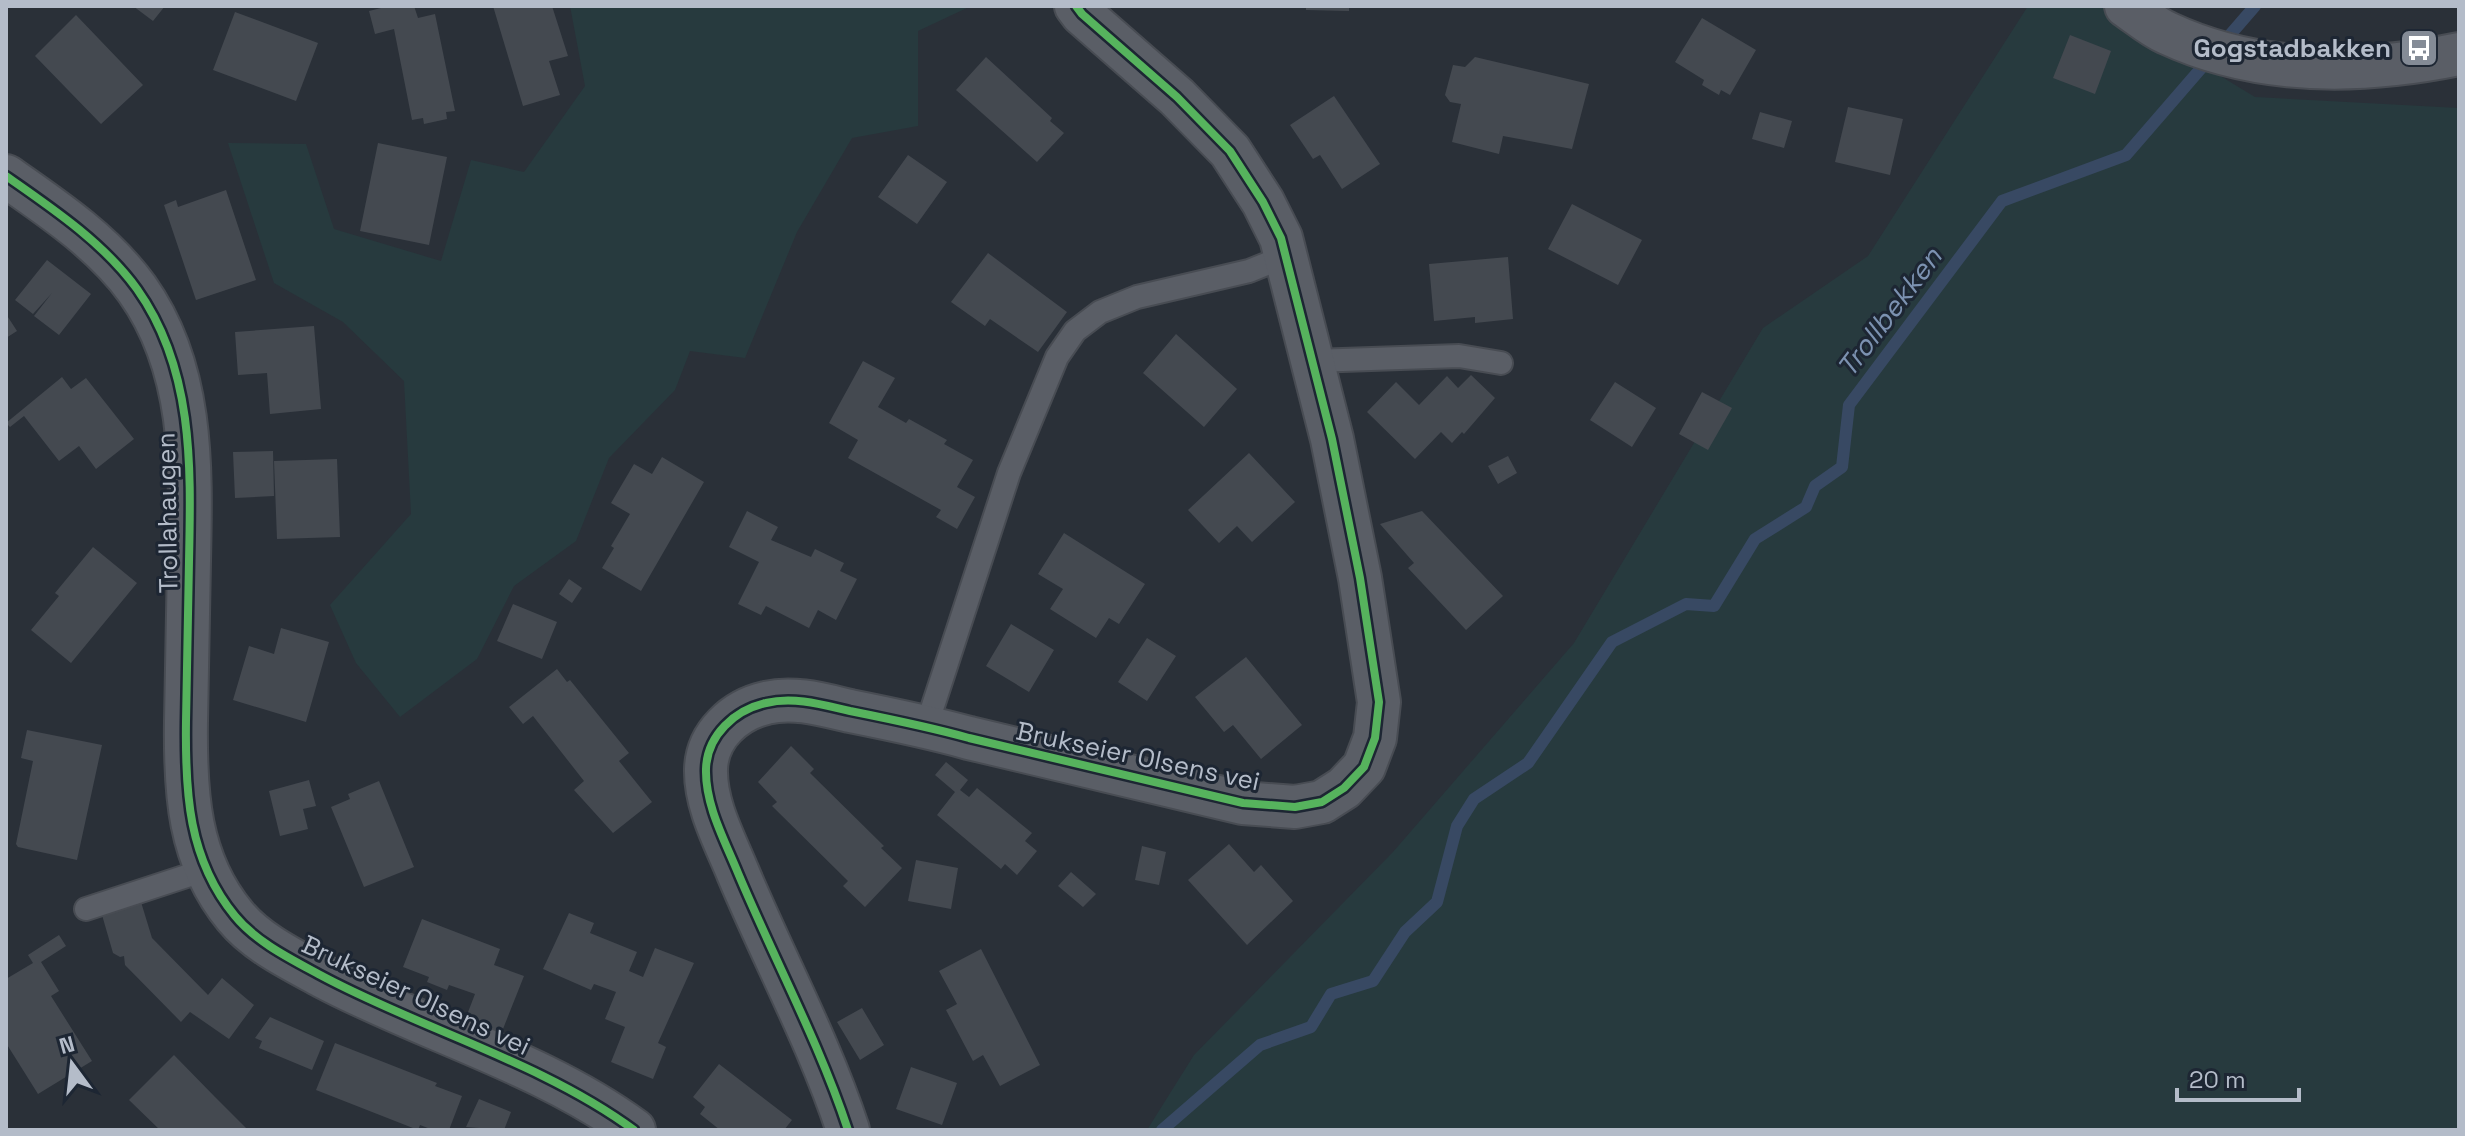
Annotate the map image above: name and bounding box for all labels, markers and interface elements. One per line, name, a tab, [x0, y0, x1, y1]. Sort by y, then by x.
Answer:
bus stop icon: Gogstadbakken	[2398, 27, 2440, 69]
place label: Gogstadbakken	[2194, 31, 2391, 65]
water label: Trollbekken	[1829, 239, 1950, 384]
street label: Trollahaugen	[149, 432, 185, 594]
street label: Brukseier Olsens vei	[1013, 714, 1263, 798]
street label: Brukseier Olsens vei	[296, 927, 536, 1063]
north arrow	[32, 1024, 112, 1104]
text: N	[56, 1029, 78, 1060]
scale bar	[2177, 1052, 2299, 1102]
text: 20 m	[2189, 1064, 2246, 1095]

